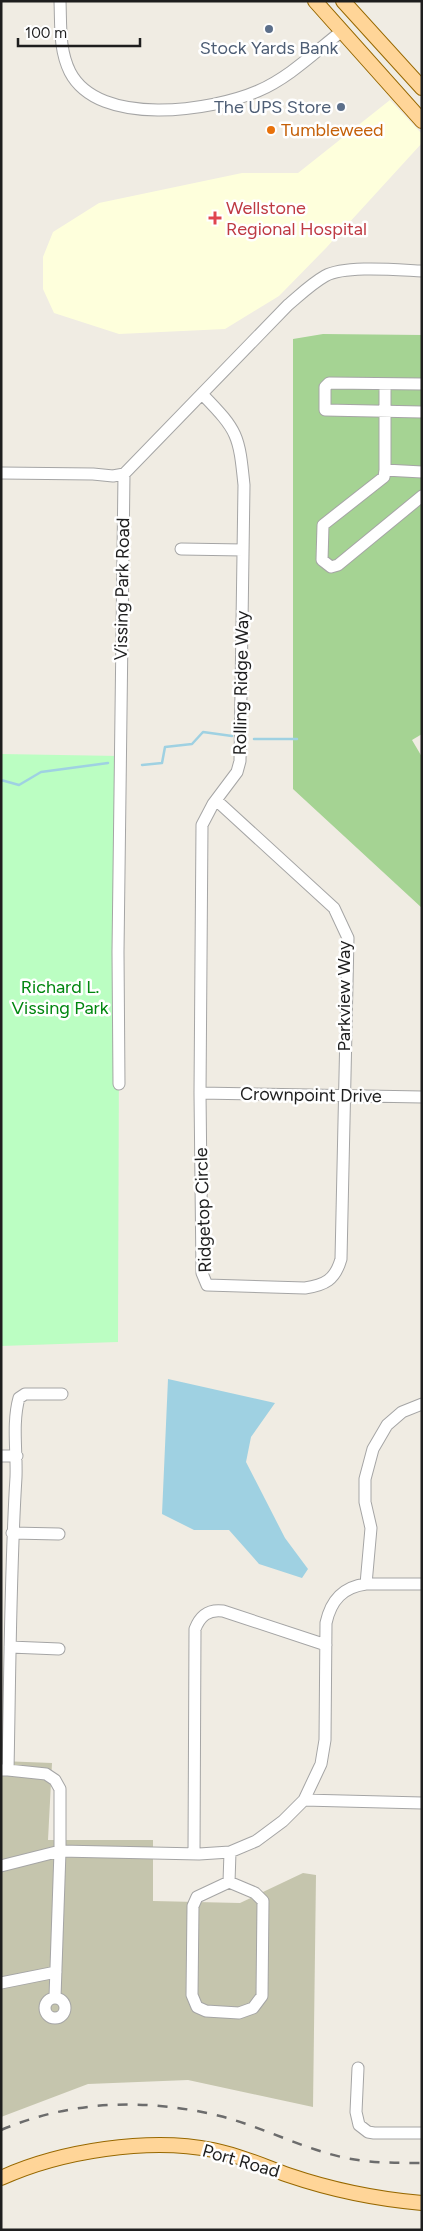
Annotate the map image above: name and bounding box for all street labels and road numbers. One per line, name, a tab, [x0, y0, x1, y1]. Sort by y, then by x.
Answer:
street label: Vissing Park Road	[110, 517, 134, 661]
street label: Rolling Ridge Way	[229, 610, 253, 756]
street label: Parkview Way	[333, 940, 355, 1051]
street label: Crownpoint Drive	[240, 1083, 382, 1107]
street label: Ridgetop Circle	[190, 1147, 216, 1273]
street label: Port Road	[200, 2139, 282, 2183]

